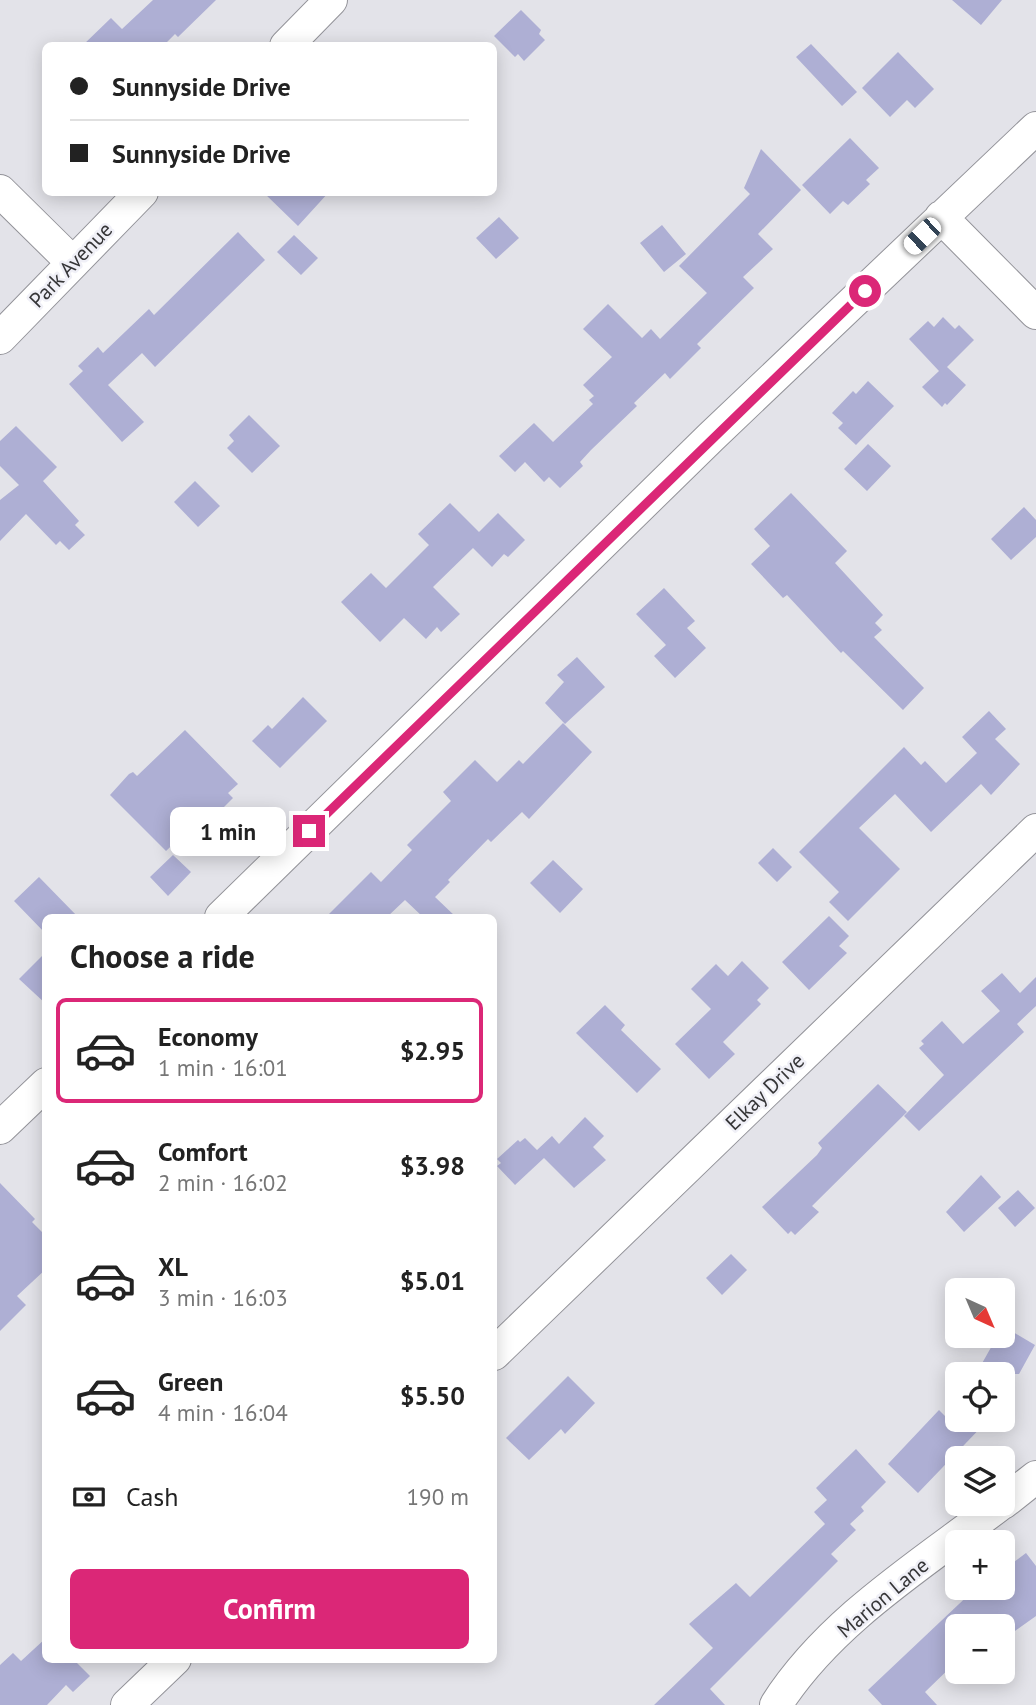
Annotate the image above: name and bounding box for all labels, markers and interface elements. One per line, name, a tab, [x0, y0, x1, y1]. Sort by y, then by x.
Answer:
text: Sunnyside Drive	[112, 70, 291, 103]
text: Sunnyside Drive	[112, 137, 291, 170]
car	[900, 214, 945, 258]
street label: Park Avenue	[23, 216, 118, 313]
route start	[849, 275, 881, 307]
callout: 1 min	[169, 806, 284, 856]
route end	[293, 815, 325, 847]
text: 1 min	[200, 817, 256, 846]
text: Choose a ride	[70, 935, 255, 977]
icon: car	[74, 1019, 137, 1082]
text: Economy	[158, 1020, 258, 1053]
text: $2.95	[400, 1034, 465, 1067]
street label: Elkay Drive	[719, 1047, 810, 1136]
text: 1 min · 16:01	[158, 1053, 288, 1082]
icon: car	[74, 1134, 137, 1197]
text: Comfort	[158, 1135, 248, 1168]
text: $3.98	[400, 1149, 465, 1182]
text: 2 min · 16:02	[158, 1168, 288, 1197]
icon: car	[74, 1249, 137, 1312]
text: XL	[158, 1250, 188, 1283]
text: $5.01	[400, 1264, 465, 1297]
north arrow	[945, 1278, 1015, 1348]
map controls	[945, 1278, 1015, 1684]
text: 3 min · 16:03	[158, 1283, 288, 1312]
button: locate	[945, 1362, 1015, 1432]
icon: car	[74, 1364, 137, 1427]
text: Green	[158, 1365, 223, 1398]
text: $5.50	[400, 1379, 465, 1412]
text: 4 min · 16:04	[158, 1398, 288, 1427]
button: layers	[945, 1446, 1015, 1516]
icon: cash	[70, 1478, 108, 1516]
text: Cash	[126, 1480, 178, 1513]
text: 190 m	[407, 1482, 469, 1511]
button: +	[945, 1530, 1015, 1600]
street label: Marion Lane	[831, 1552, 934, 1644]
button: Confirm	[70, 1569, 469, 1649]
button: −	[945, 1614, 1015, 1684]

